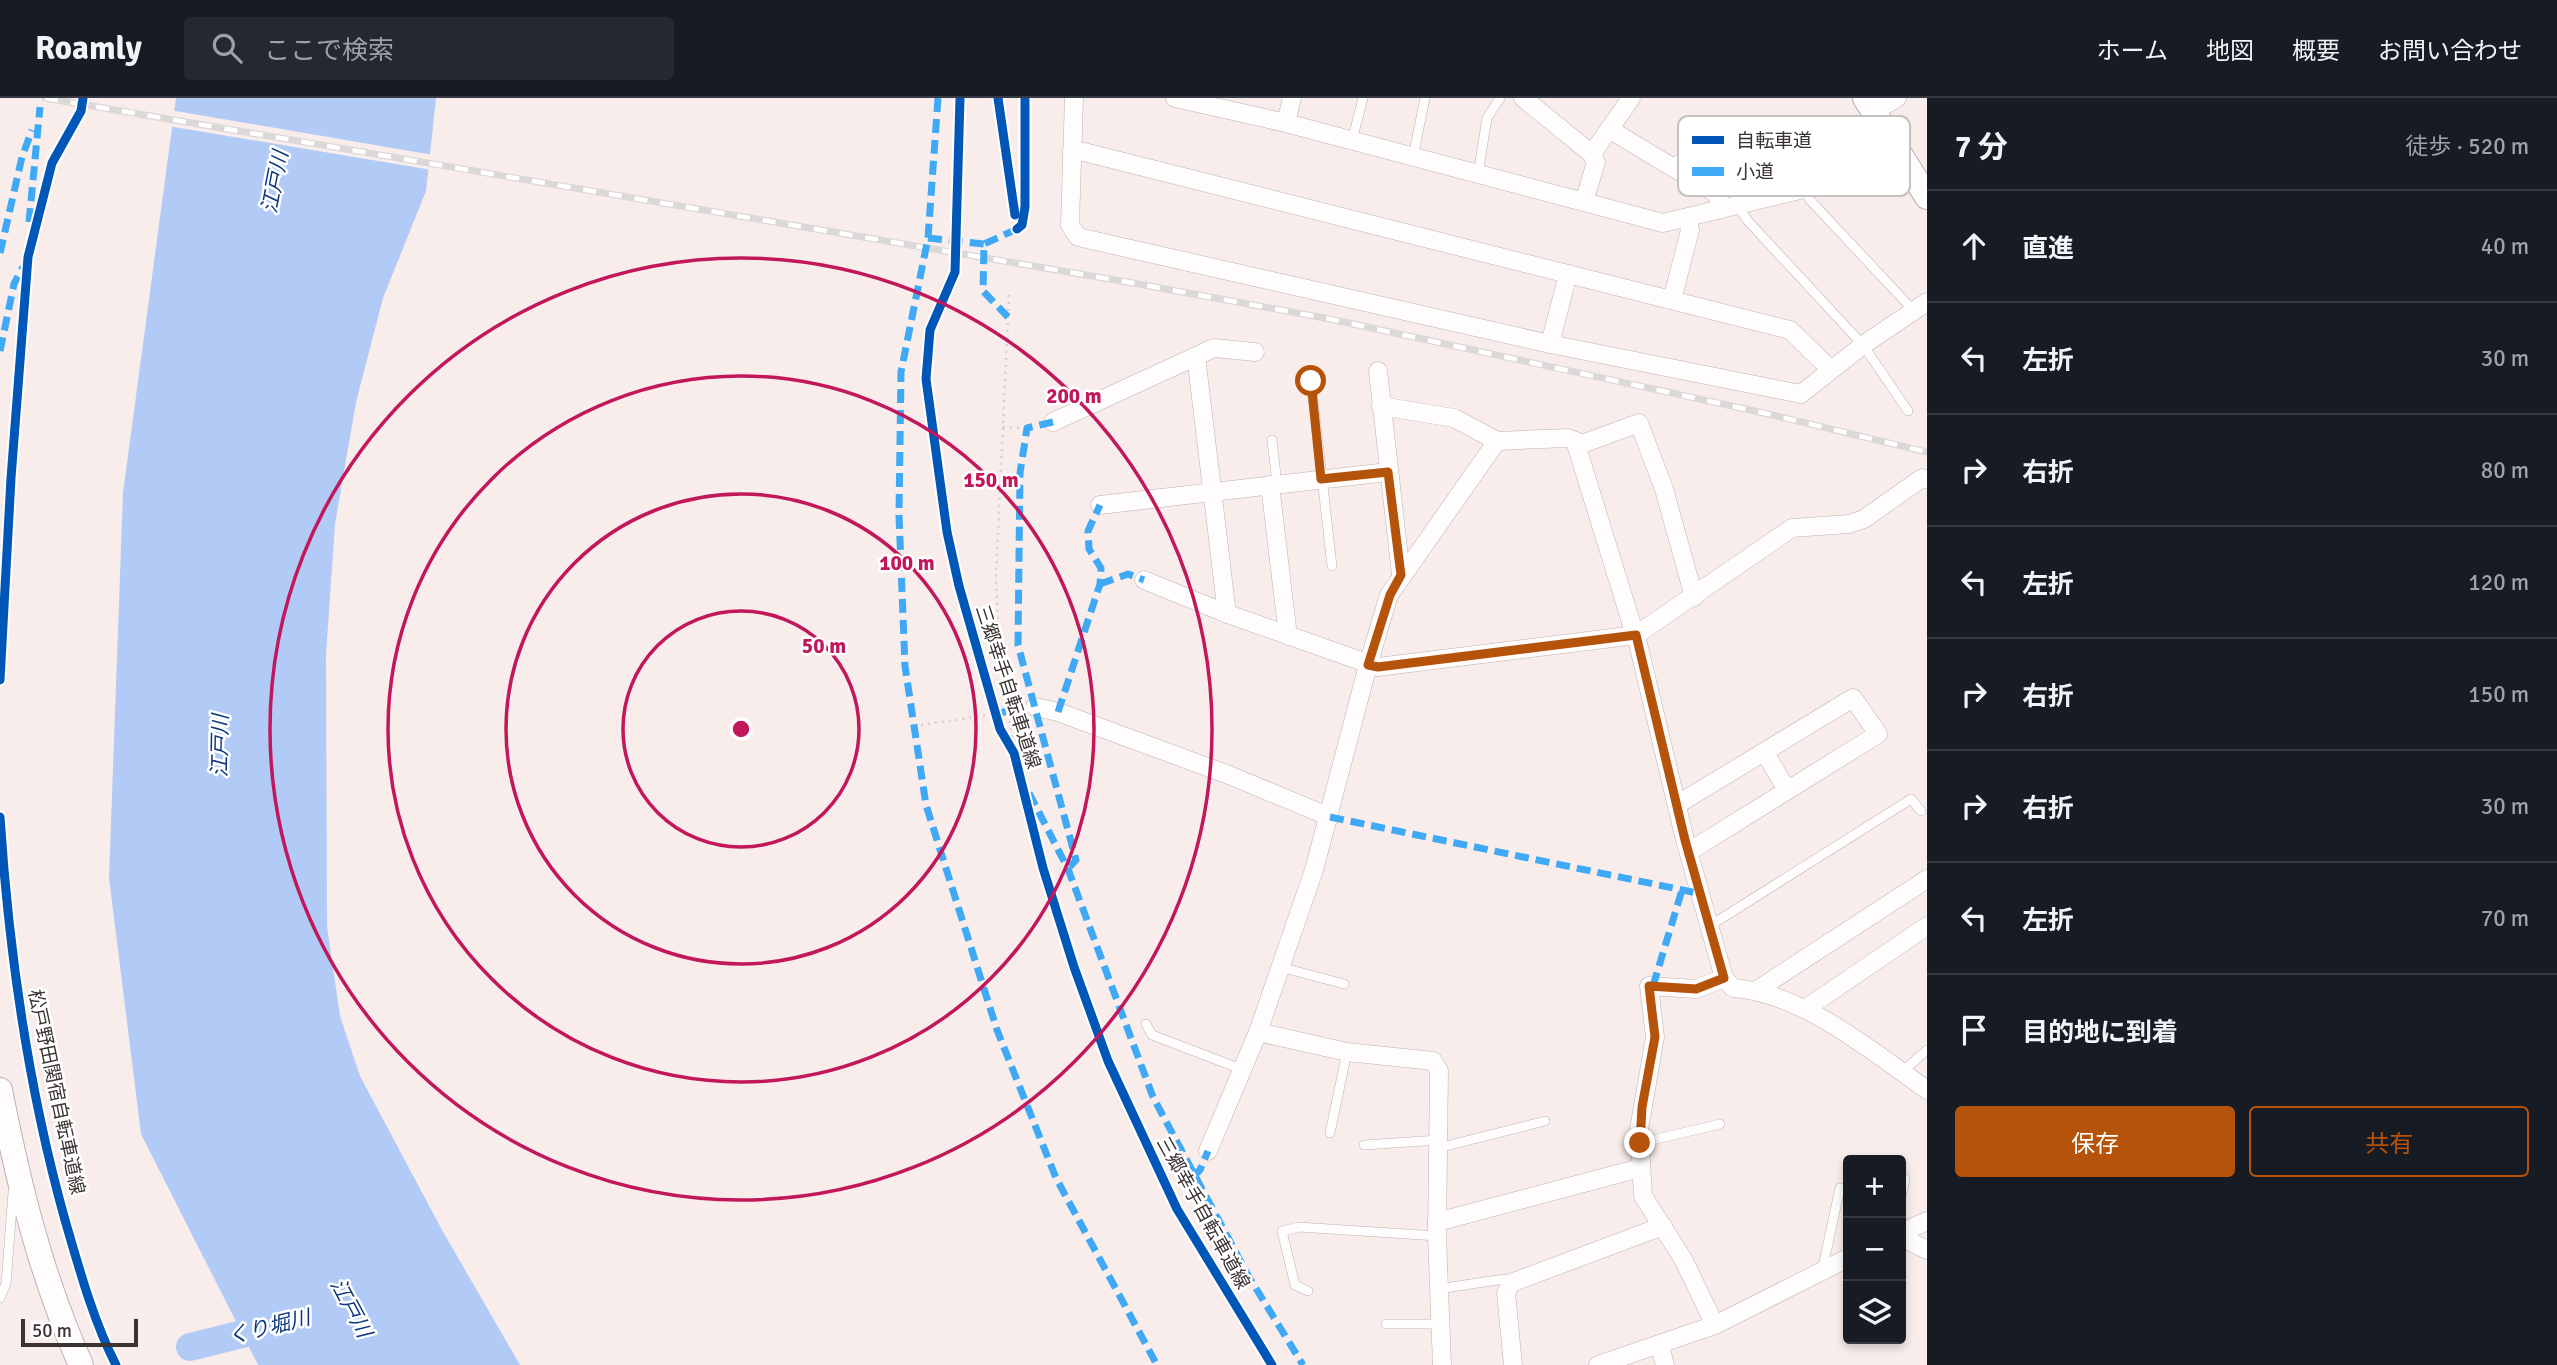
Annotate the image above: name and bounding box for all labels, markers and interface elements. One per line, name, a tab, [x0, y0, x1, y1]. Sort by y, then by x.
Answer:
search box	[184, 17, 674, 80]
text: Roamly	[35, 28, 142, 69]
icon: search	[208, 29, 246, 67]
text: ここで検索	[264, 35, 394, 67]
text: ホーム	[2097, 36, 2168, 66]
text: 地図	[2206, 36, 2254, 66]
text: 概要	[2292, 36, 2340, 66]
text: お問い合わせ	[2378, 36, 2522, 66]
legend	[1678, 116, 1910, 196]
text: 自転車道	[1736, 129, 1812, 153]
text: 7 分	[1955, 129, 2008, 166]
text: 徒歩 · 520 m	[2405, 132, 2529, 161]
water label: 江戸川	[256, 147, 294, 215]
text: 小道	[1736, 160, 1774, 184]
icon: ahead	[1955, 227, 1993, 265]
text: 40 m	[2481, 232, 2529, 261]
text: 直進	[2022, 233, 2074, 265]
icon: left	[1955, 339, 1993, 377]
text: 30 m	[2481, 344, 2529, 373]
text: 左折	[2022, 345, 2074, 377]
route start	[1295, 365, 1326, 396]
text: 200 m	[1046, 383, 1102, 409]
icon: right	[1955, 451, 1993, 489]
text: 80 m	[2481, 456, 2529, 485]
text: 右折	[2022, 457, 2074, 489]
text: 150 m	[963, 467, 1019, 493]
text: 100 m	[879, 550, 935, 576]
icon: left	[1955, 563, 1993, 601]
text: 120 m	[2468, 568, 2529, 597]
text: 左折	[2022, 569, 2074, 601]
street label: 三郷幸手自転車道線	[970, 602, 1046, 772]
text: 50 m	[802, 633, 846, 659]
icon: right	[1955, 675, 1993, 713]
text: 150 m	[2468, 680, 2529, 709]
text: 右折	[2022, 681, 2074, 713]
water label: 江戸川	[206, 712, 234, 778]
centre of rings	[729, 717, 753, 741]
icon: right	[1955, 787, 1993, 825]
text: 30 m	[2481, 792, 2529, 821]
text: 右折	[2022, 793, 2074, 825]
icon: left	[1955, 899, 1993, 937]
text: 70 m	[2481, 904, 2529, 933]
text: 左折	[2022, 905, 2074, 937]
street label: 松戸野田関宿自転車道線	[23, 987, 89, 1197]
icon: arrive	[1955, 1011, 1993, 1049]
text: 目的地に到着	[2022, 1017, 2178, 1049]
button: 保存	[1955, 1106, 2235, 1177]
button: 共有	[2249, 1106, 2529, 1177]
route end	[1624, 1127, 1655, 1158]
street label: 三郷幸手自転車道線	[1151, 1132, 1255, 1294]
map controls	[1843, 1155, 1906, 1344]
button: +	[1843, 1155, 1906, 1218]
button: −	[1843, 1218, 1906, 1281]
water label: 江戸川	[325, 1274, 378, 1344]
button: layers	[1843, 1281, 1906, 1344]
water label: くり堀川	[225, 1304, 315, 1350]
scale bar	[21, 1316, 138, 1348]
text: 50 m	[32, 1319, 72, 1343]

